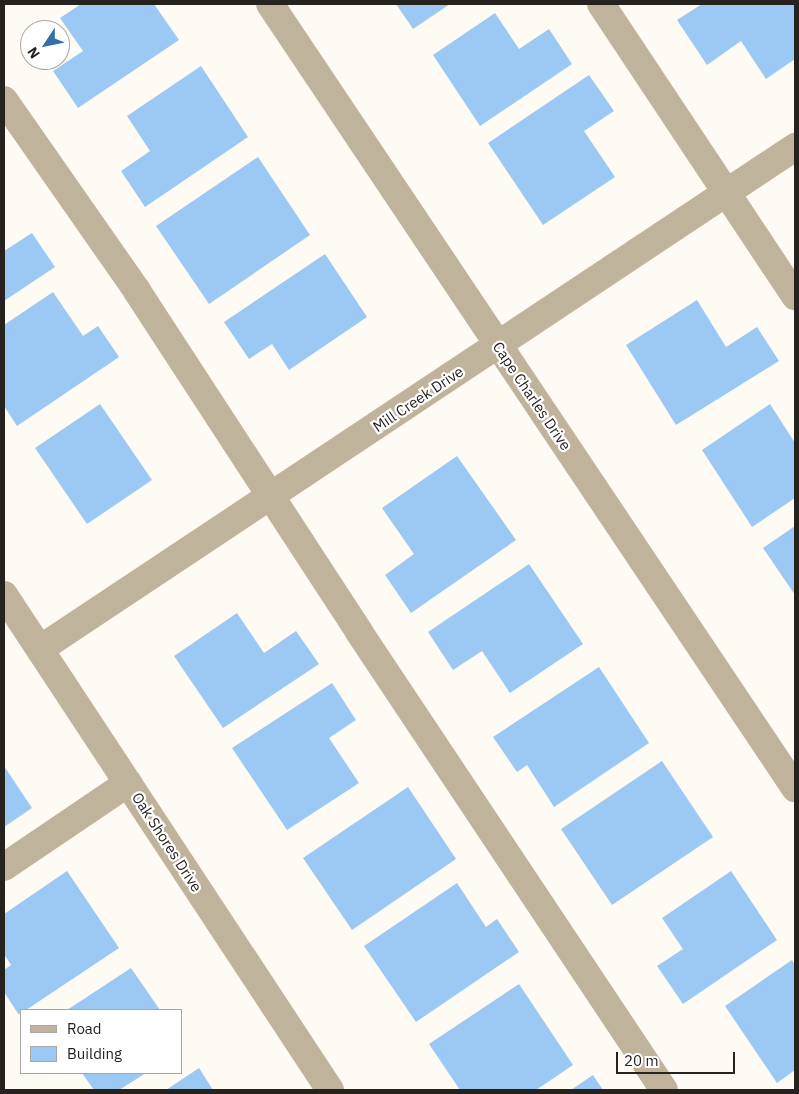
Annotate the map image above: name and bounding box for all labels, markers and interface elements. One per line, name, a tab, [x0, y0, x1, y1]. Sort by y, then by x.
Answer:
north arrow	[20, 20, 70, 70]
text: N	[23, 44, 44, 62]
street label: Cape Charles Drive	[489, 338, 575, 454]
street label: Mill Creek Drive	[369, 362, 467, 436]
street label: Oak Shores Drive	[128, 789, 206, 895]
legend	[20, 1009, 182, 1074]
text: Road	[67, 1019, 102, 1038]
scale bar	[619, 1042, 738, 1074]
text: Building	[67, 1044, 122, 1063]
text: 20 m	[624, 1051, 659, 1070]

